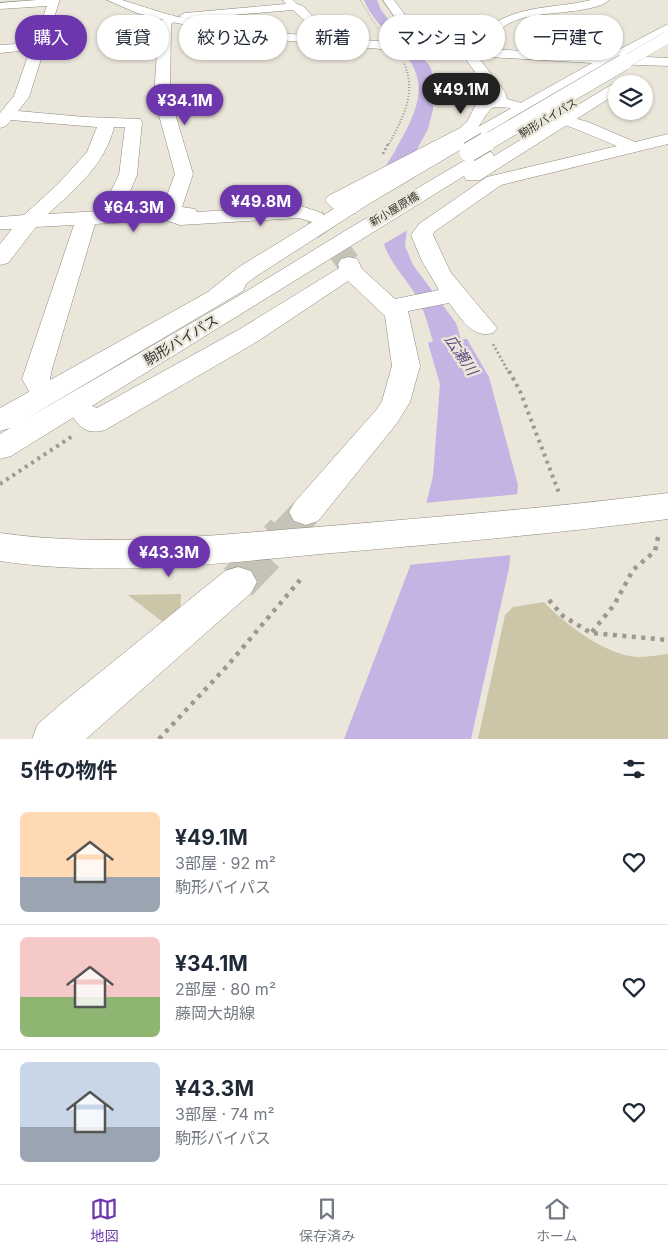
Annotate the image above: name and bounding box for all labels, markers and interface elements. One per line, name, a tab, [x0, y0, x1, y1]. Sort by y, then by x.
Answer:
chip: 購入	[15, 15, 87, 60]
chip: 賃貸	[97, 15, 169, 60]
chip: 絞り込み	[179, 15, 287, 60]
chip: 新着	[297, 15, 369, 60]
chip: マンション	[379, 15, 505, 60]
chip: 一戸建て	[515, 15, 623, 60]
pin: ¥49.1M	[420, 72, 502, 115]
map controls	[608, 75, 653, 120]
button: layers	[608, 75, 653, 120]
text: ¥49.1M	[433, 79, 489, 99]
pin: ¥34.1M	[144, 84, 226, 126]
text: ¥34.1M	[157, 90, 213, 110]
street label: 駒形バイパス	[516, 95, 580, 141]
pin: ¥49.8M	[220, 184, 302, 227]
street label: 新小屋原橋	[367, 189, 421, 229]
pin: ¥64.3M	[93, 190, 175, 233]
text: ¥49.8M	[231, 191, 291, 211]
text: ¥64.3M	[104, 197, 164, 217]
street label: 駒形バイパス	[140, 311, 221, 368]
water label: 広瀬川	[441, 331, 483, 380]
pin: ¥43.3M	[128, 536, 210, 578]
text: ¥43.3M	[139, 542, 199, 562]
icon: filters	[620, 755, 648, 783]
text: 5件の物件	[20, 758, 117, 783]
text: ¥49.1M	[175, 825, 248, 850]
icon: home	[60, 832, 120, 892]
icon: heart	[620, 848, 648, 876]
text: 3部屋 · 92 m²	[175, 853, 276, 873]
text: 駒形バイパス	[175, 877, 271, 897]
text: ¥34.1M	[175, 951, 248, 976]
icon: home	[60, 957, 120, 1017]
icon: heart	[620, 973, 648, 1001]
text: 2部屋 · 80 m²	[175, 979, 276, 999]
text: 藤岡大胡線	[175, 1003, 255, 1023]
text: ¥43.3M	[175, 1076, 254, 1101]
icon: home	[60, 1082, 120, 1142]
icon: heart	[620, 1098, 648, 1126]
text: 3部屋 · 74 m²	[175, 1104, 275, 1124]
text: 駒形バイパス	[175, 1128, 271, 1148]
tab: 地図	[90, 1195, 118, 1245]
tab: 保存済み	[299, 1195, 355, 1245]
tab: ホーム	[536, 1195, 578, 1245]

